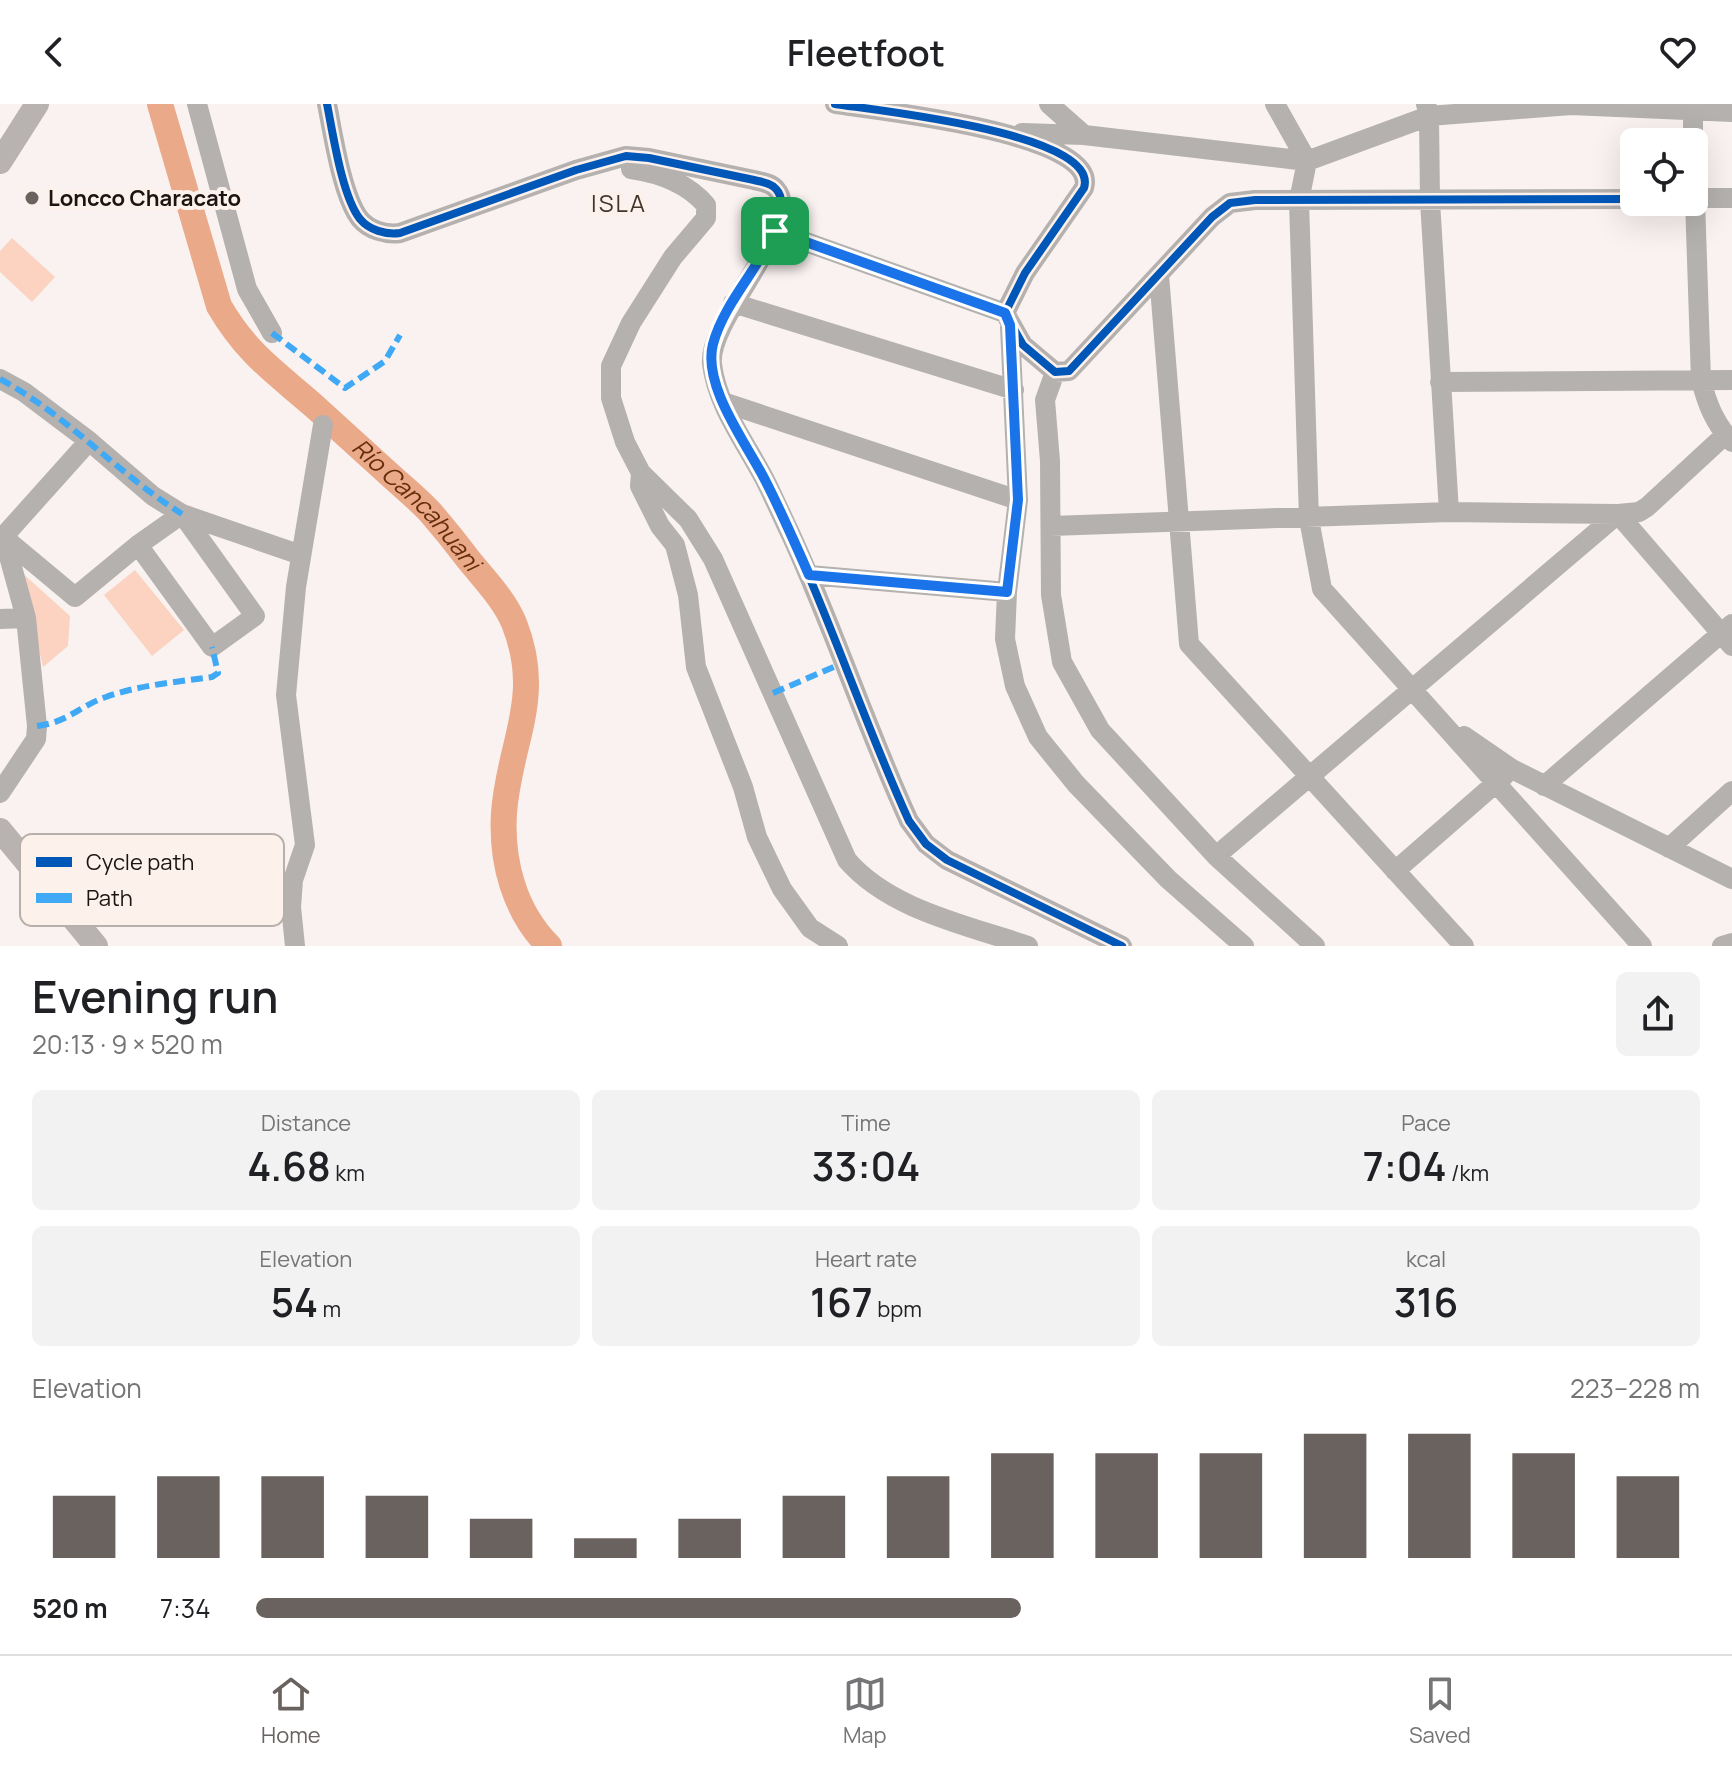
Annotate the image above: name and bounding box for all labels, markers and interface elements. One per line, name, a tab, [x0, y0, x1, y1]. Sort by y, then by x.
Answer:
text: Fleetfoot	[787, 28, 945, 77]
icon: back	[32, 30, 76, 74]
icon: heart	[1656, 30, 1700, 74]
map controls	[1620, 128, 1708, 216]
button: locate	[1620, 128, 1708, 216]
place label: Loncco Characato	[48, 183, 241, 213]
district label: ISLA	[591, 186, 647, 219]
marker: Loncco Characato	[23, 189, 41, 207]
pin	[741, 197, 809, 265]
icon: arrive	[753, 209, 797, 253]
water label: Río Cancahuani	[346, 431, 491, 580]
legend	[20, 834, 284, 926]
text: Cycle path	[86, 847, 194, 877]
text: Path	[86, 883, 133, 913]
text: Evening run	[32, 966, 278, 1026]
button: share	[1616, 972, 1700, 1056]
text: 20:13 · 9 × 520 m	[32, 1026, 223, 1062]
text: Distance	[261, 1108, 351, 1138]
text: Time	[841, 1108, 891, 1138]
text: Pace	[1401, 1108, 1451, 1138]
text: 4.68	[247, 1138, 331, 1193]
text: 33:04	[812, 1138, 920, 1193]
text: 7:04	[1363, 1138, 1447, 1193]
text: km	[331, 1158, 365, 1188]
text: /km	[1447, 1158, 1489, 1188]
text: Elevation	[260, 1244, 352, 1274]
text: Heart rate	[815, 1244, 917, 1274]
text: kcal	[1406, 1244, 1446, 1274]
text: 54	[271, 1274, 318, 1329]
text: 167	[810, 1274, 873, 1329]
text: 316	[1394, 1274, 1458, 1329]
text: m	[318, 1294, 341, 1324]
text: bpm	[873, 1294, 922, 1324]
text: Elevation	[32, 1370, 142, 1406]
text: 223–228 m	[1570, 1370, 1700, 1406]
text: 520 m	[32, 1590, 108, 1626]
text: 7:34	[160, 1590, 211, 1626]
tab: Home	[261, 1672, 321, 1750]
tab: Map	[843, 1672, 887, 1750]
tab: Saved	[1409, 1672, 1471, 1750]

